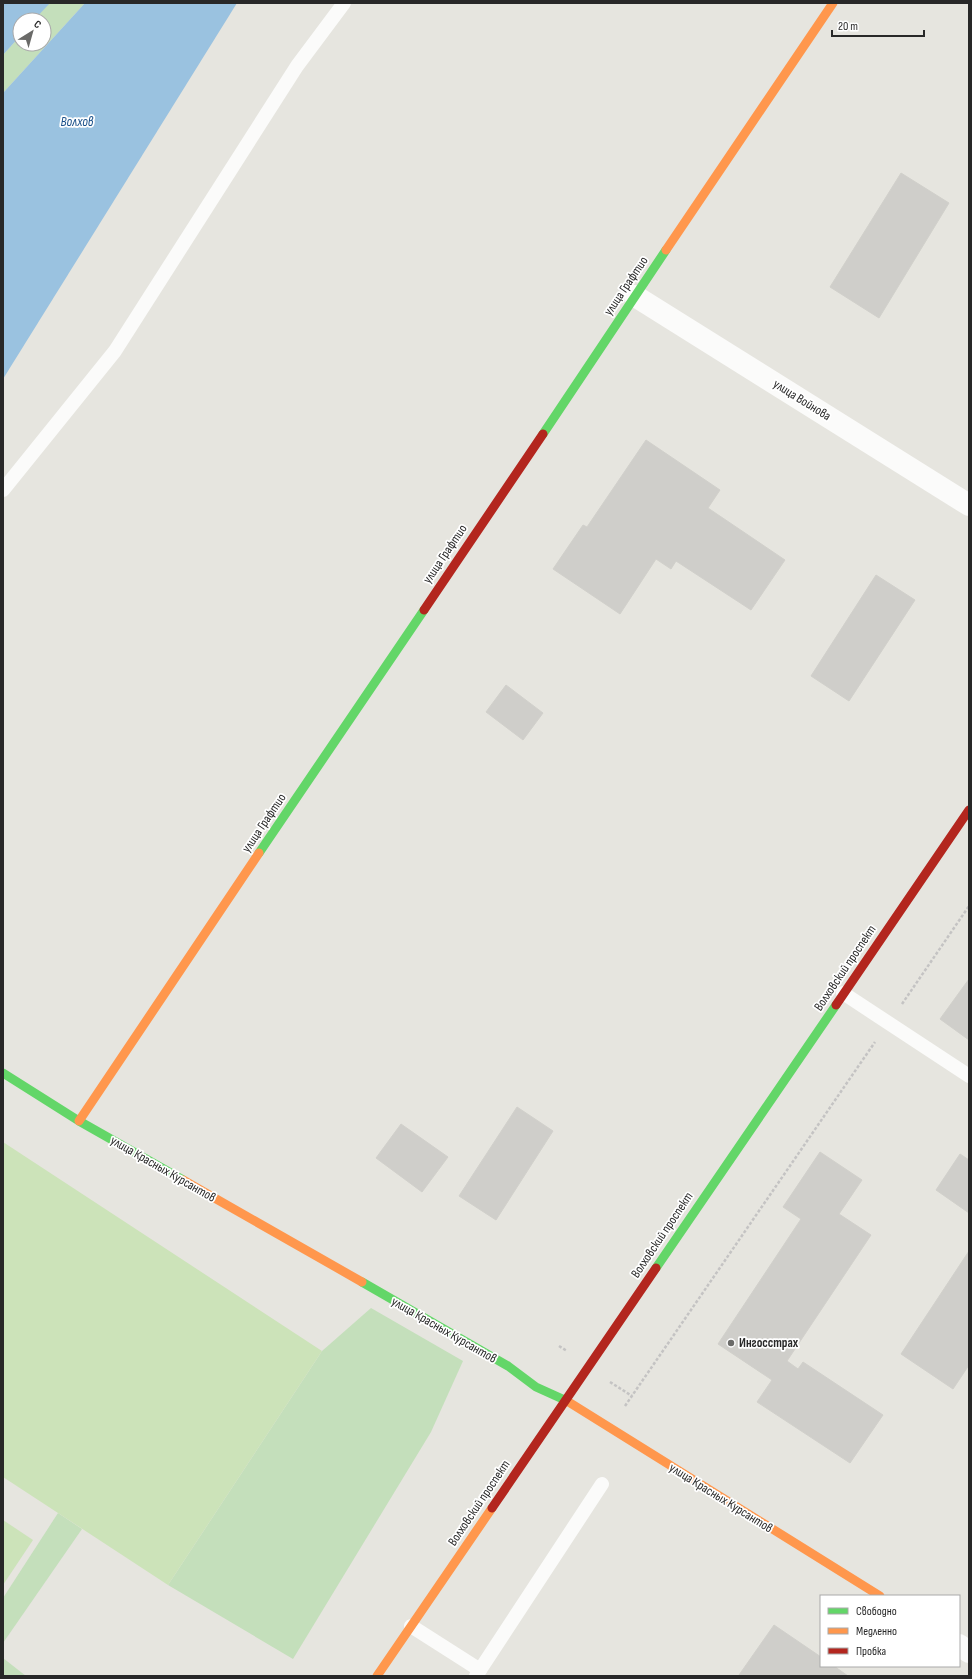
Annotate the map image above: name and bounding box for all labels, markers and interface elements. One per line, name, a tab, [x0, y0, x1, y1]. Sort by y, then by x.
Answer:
north arrow	[12, 12, 52, 52]
scale bar	[832, 12, 924, 38]
text: С	[32, 18, 44, 32]
text: 20 m	[838, 19, 858, 34]
water label: Волхов	[60, 113, 94, 130]
street label: улица Графтио	[600, 253, 652, 319]
street label: улица Войнова	[770, 376, 834, 424]
street label: улица Графтио	[419, 521, 471, 587]
street label: улица Графтио	[238, 790, 290, 856]
street label: Волховский проспект	[810, 922, 880, 1014]
street label: улица Красных Курсантов	[107, 1132, 219, 1206]
street label: Волховский проспект	[627, 1189, 697, 1281]
street label: улица Красных Курсантов	[388, 1293, 500, 1367]
place label: Ингосстрах	[739, 1335, 799, 1351]
marker: Ингосстрах	[726, 1338, 736, 1348]
street label: Волховский проспект	[444, 1457, 514, 1549]
street label: улица Красных Курсантов	[666, 1460, 776, 1536]
legend	[820, 1595, 960, 1667]
text: Свободно	[856, 1604, 897, 1619]
text: Медленно	[856, 1624, 897, 1639]
text: Пробка	[856, 1644, 887, 1659]

